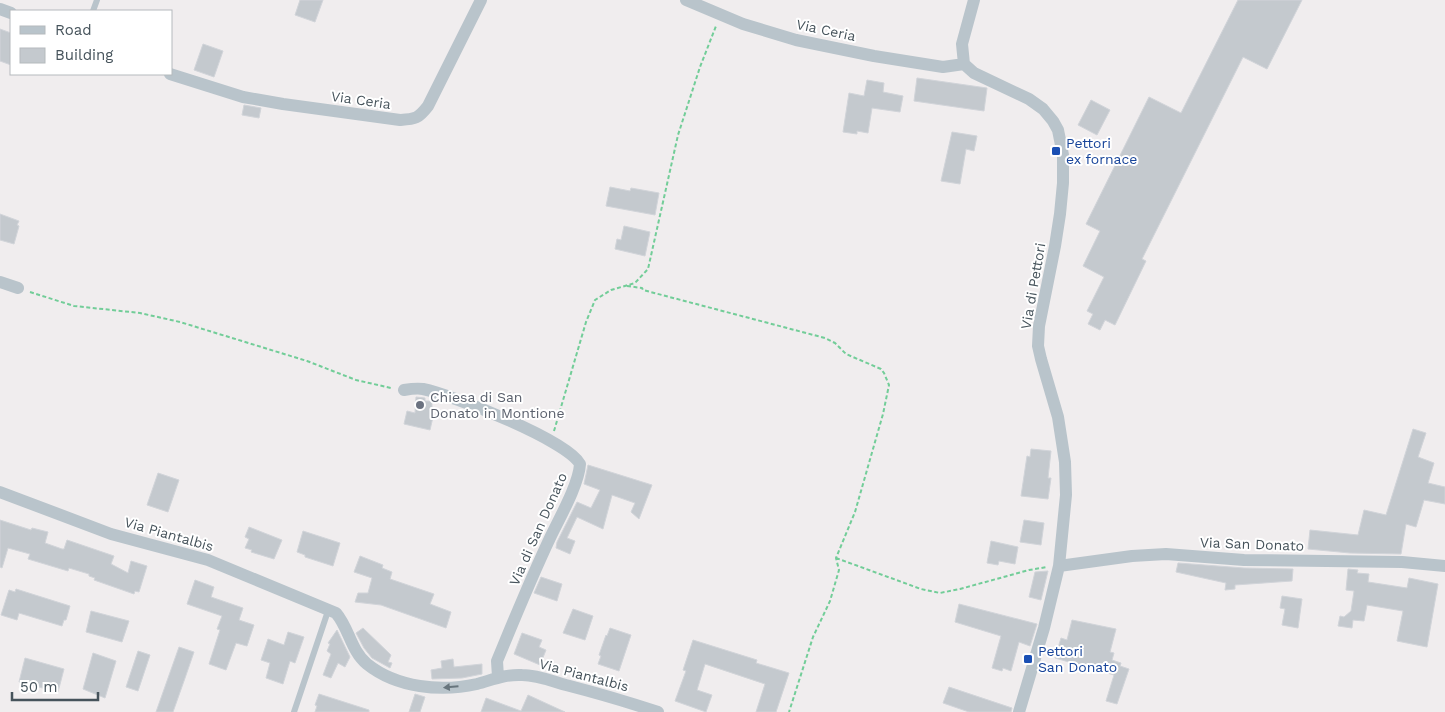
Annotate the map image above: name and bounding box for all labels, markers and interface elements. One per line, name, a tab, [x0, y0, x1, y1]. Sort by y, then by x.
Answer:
legend	[10, 10, 172, 75]
street label: Via Ceria	[795, 16, 857, 44]
text: Road	[55, 21, 92, 39]
text: Building	[55, 46, 113, 64]
street label: Via Ceria	[330, 88, 392, 112]
place label: Pettori ex fornace	[1066, 135, 1137, 167]
marker: Pettori ex fornace	[1050, 145, 1062, 157]
street label: Via di Pettori	[1018, 242, 1048, 330]
place label: Chiesa di San Donato in Montione	[430, 389, 565, 421]
marker: Chiesa di San Donato in Montione	[414, 399, 426, 411]
street label: Via di San Donato	[506, 470, 570, 588]
street label: Via Piantalbis	[123, 514, 215, 554]
street label: Via San Donato	[1200, 534, 1304, 554]
place label: Pettori San Donato	[1038, 643, 1117, 675]
marker: Pettori San Donato	[1022, 653, 1034, 665]
street label: Via Piantalbis	[538, 655, 630, 695]
scale bar	[12, 670, 99, 702]
text: 50 m	[20, 678, 57, 696]
one-way arrow	[443, 683, 459, 691]

